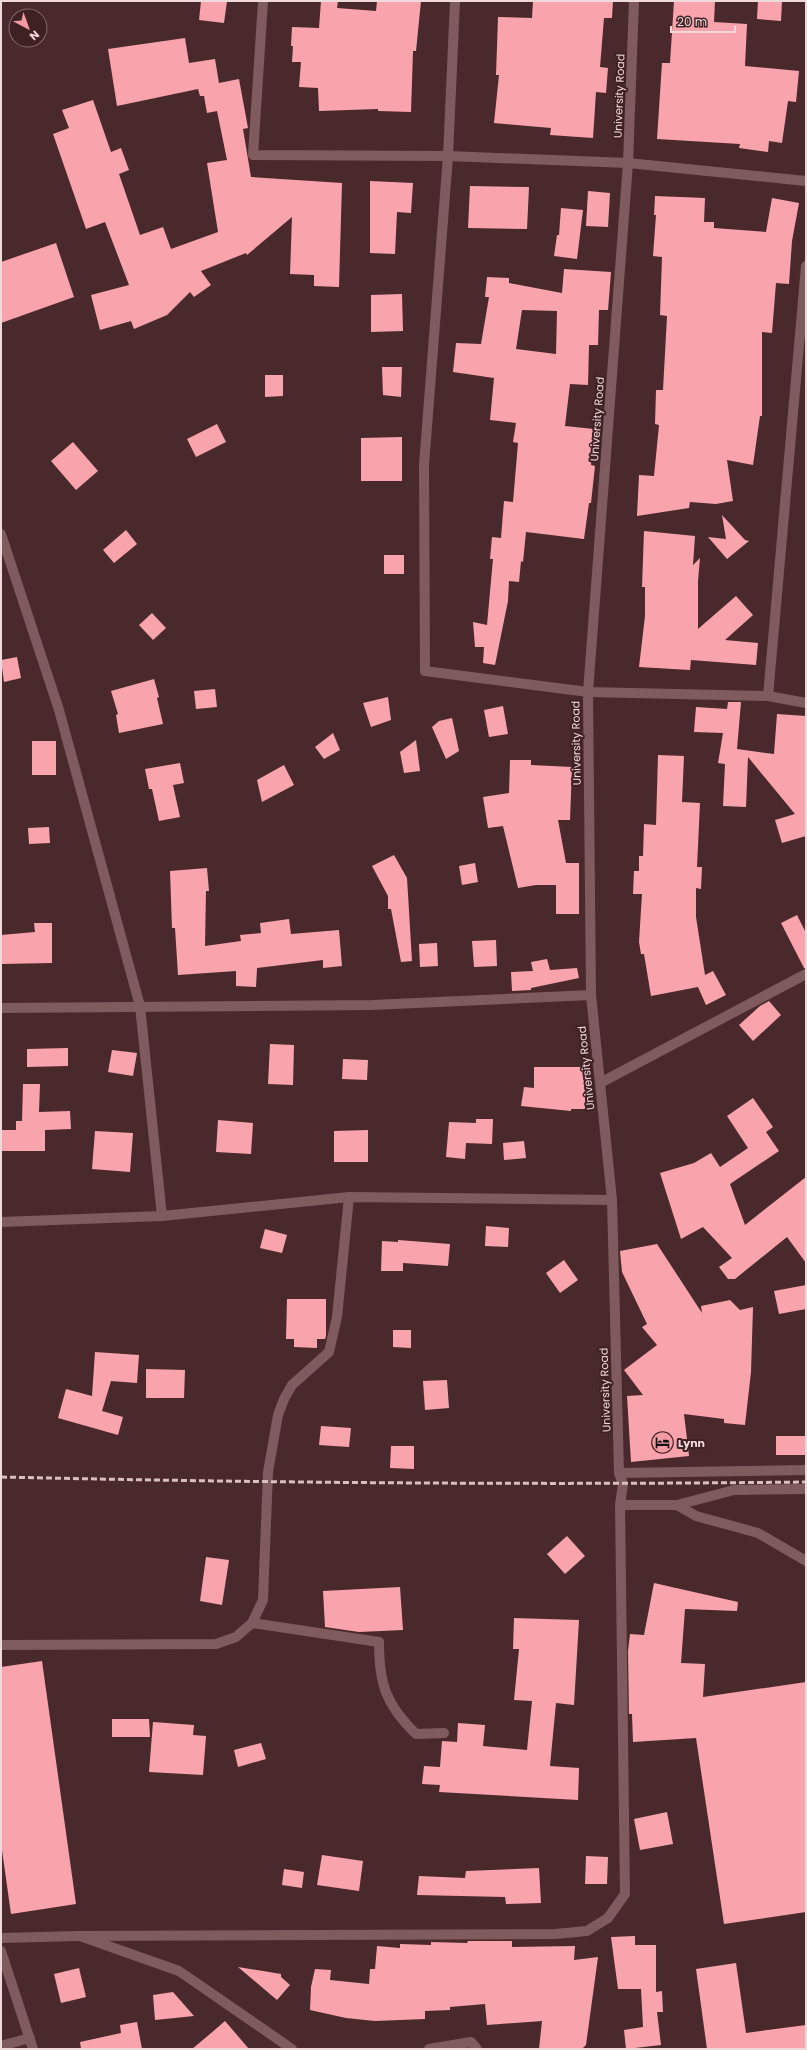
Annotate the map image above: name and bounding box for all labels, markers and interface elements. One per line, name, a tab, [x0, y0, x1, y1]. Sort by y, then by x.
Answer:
north arrow	[8, 8, 48, 48]
scale bar	[671, 8, 735, 34]
text: 20 m	[677, 13, 707, 30]
text: N	[26, 27, 43, 44]
street label: University Road	[610, 54, 628, 138]
street label: University Road	[586, 376, 608, 462]
street label: University Road	[567, 701, 585, 785]
street label: University Road	[574, 1025, 598, 1111]
street label: University Road	[596, 1348, 614, 1432]
hotel icon: Lynn	[649, 1430, 675, 1456]
place label: Lynn	[678, 1435, 705, 1451]

